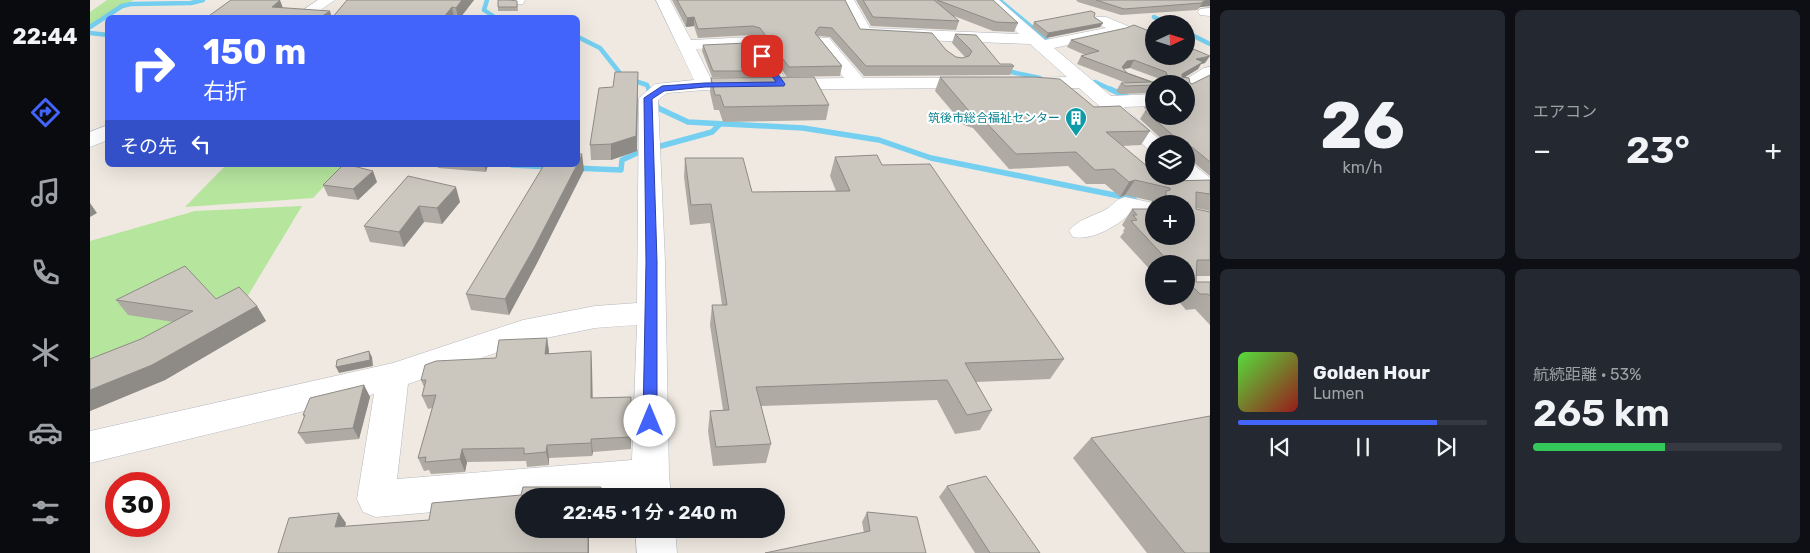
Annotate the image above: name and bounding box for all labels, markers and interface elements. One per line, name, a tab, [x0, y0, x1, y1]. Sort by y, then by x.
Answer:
north arrow	[1145, 15, 1195, 65]
map controls	[1145, 15, 1195, 305]
text: 22:44	[12, 23, 78, 50]
text: 150 m	[203, 31, 306, 73]
icon: right	[120, 35, 185, 100]
pin	[741, 35, 783, 77]
icon: arrive	[748, 42, 776, 70]
button: search	[1145, 75, 1195, 125]
text: 右折	[203, 78, 247, 105]
text: 26	[1320, 87, 1405, 164]
icon: directions	[28, 95, 63, 130]
text: エアコン	[1533, 102, 1597, 121]
building icon: 筑後市総合福祉センター	[1064, 106, 1088, 137]
place label: 筑後市総合福祉センター	[928, 111, 1060, 125]
text: 23°	[1626, 127, 1690, 173]
icon: left	[187, 130, 215, 158]
text: −	[1533, 134, 1551, 167]
text: +	[1765, 134, 1782, 167]
text: その先	[120, 135, 177, 158]
button: layers	[1145, 135, 1195, 185]
text: km/h	[1343, 158, 1382, 177]
icon: music	[28, 175, 63, 210]
button: +	[1145, 195, 1195, 245]
icon: phone	[28, 255, 63, 290]
button: −	[1145, 255, 1195, 305]
icon: climate	[28, 335, 63, 370]
text: Golden Hour	[1313, 361, 1430, 384]
text: 航続距離 · 53%	[1533, 365, 1641, 384]
text: Lumen	[1313, 384, 1364, 403]
text: 265 km	[1533, 390, 1670, 436]
position arrow	[623, 394, 675, 446]
icon: car	[28, 415, 63, 450]
icon: previous	[1266, 433, 1294, 461]
icon: pause	[1349, 433, 1377, 461]
icon: next	[1432, 433, 1460, 461]
speed limit sign: 30	[105, 472, 170, 537]
icon: filters	[28, 495, 63, 530]
text: 22:45 · 1 分 · 240 m	[563, 501, 737, 524]

